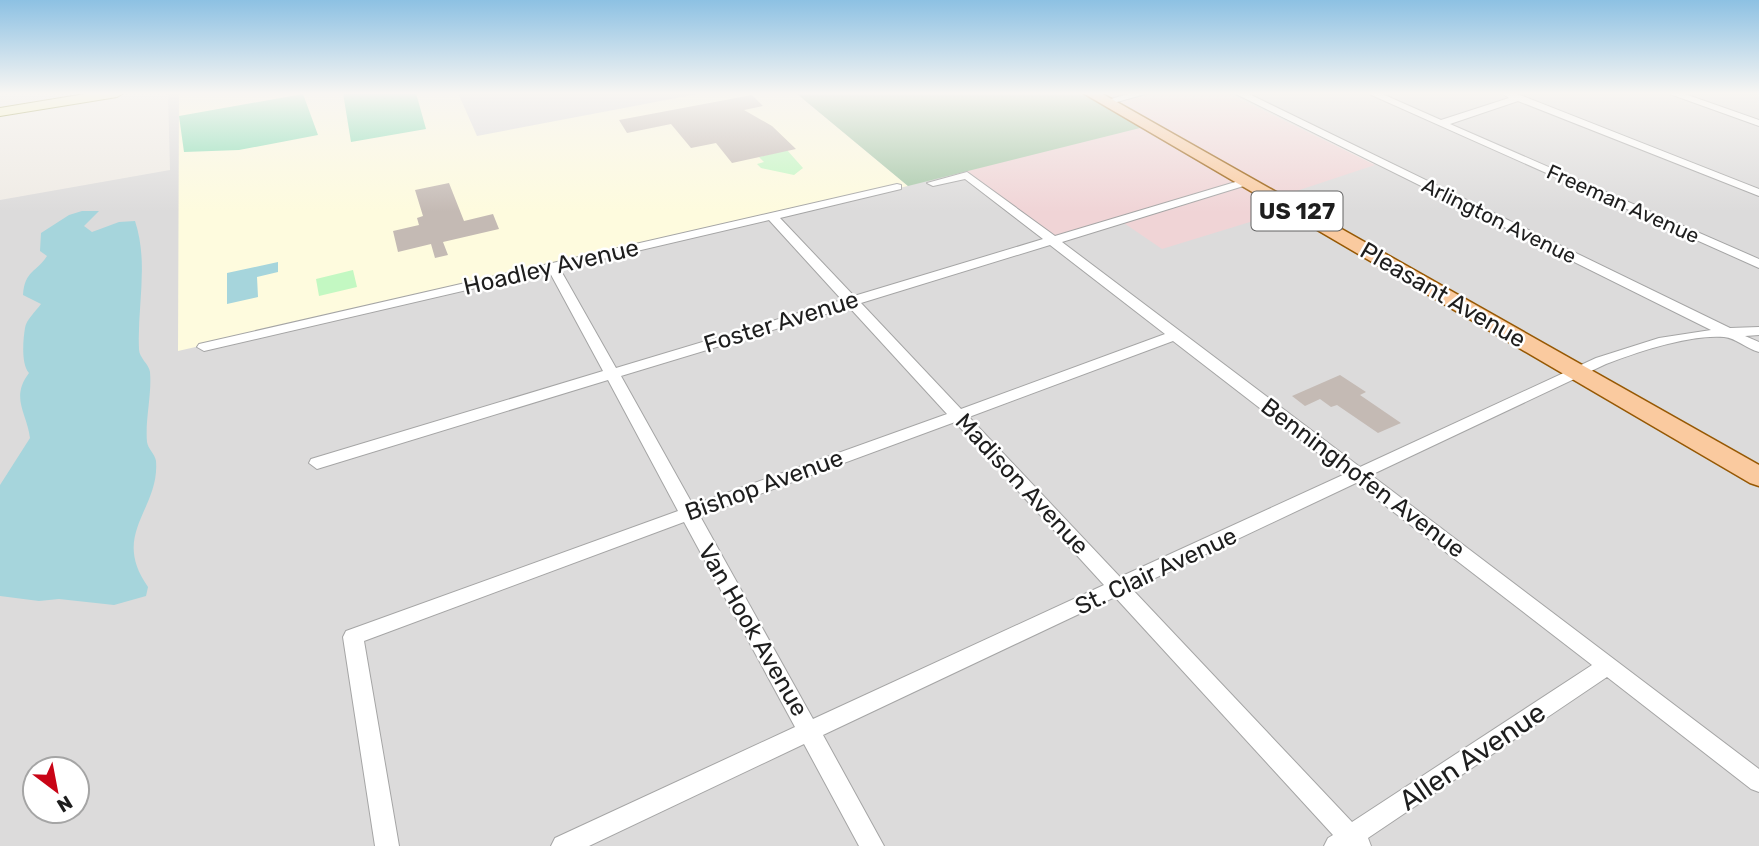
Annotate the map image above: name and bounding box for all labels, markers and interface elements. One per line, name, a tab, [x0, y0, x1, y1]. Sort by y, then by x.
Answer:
street label: Freeman Avenue	[1543, 159, 1703, 248]
street label: Arlington Avenue	[1418, 172, 1580, 269]
road number: US 127	[1252, 192, 1342, 230]
street label: Hoadley Avenue	[461, 233, 641, 301]
street label: Pleasant Avenue	[1355, 236, 1531, 354]
street label: Foster Avenue	[700, 285, 862, 359]
street label: Benninghofen Avenue	[1256, 392, 1470, 564]
street label: Madison Avenue	[950, 408, 1094, 560]
street label: Bishop Avenue	[681, 443, 847, 527]
street label: St. Clair Avenue	[1071, 521, 1241, 621]
street label: Van Hook Avenue	[692, 539, 814, 721]
street label: Allen Avenue	[1393, 695, 1552, 817]
north arrow	[21, 755, 91, 825]
text: N	[53, 791, 77, 817]

